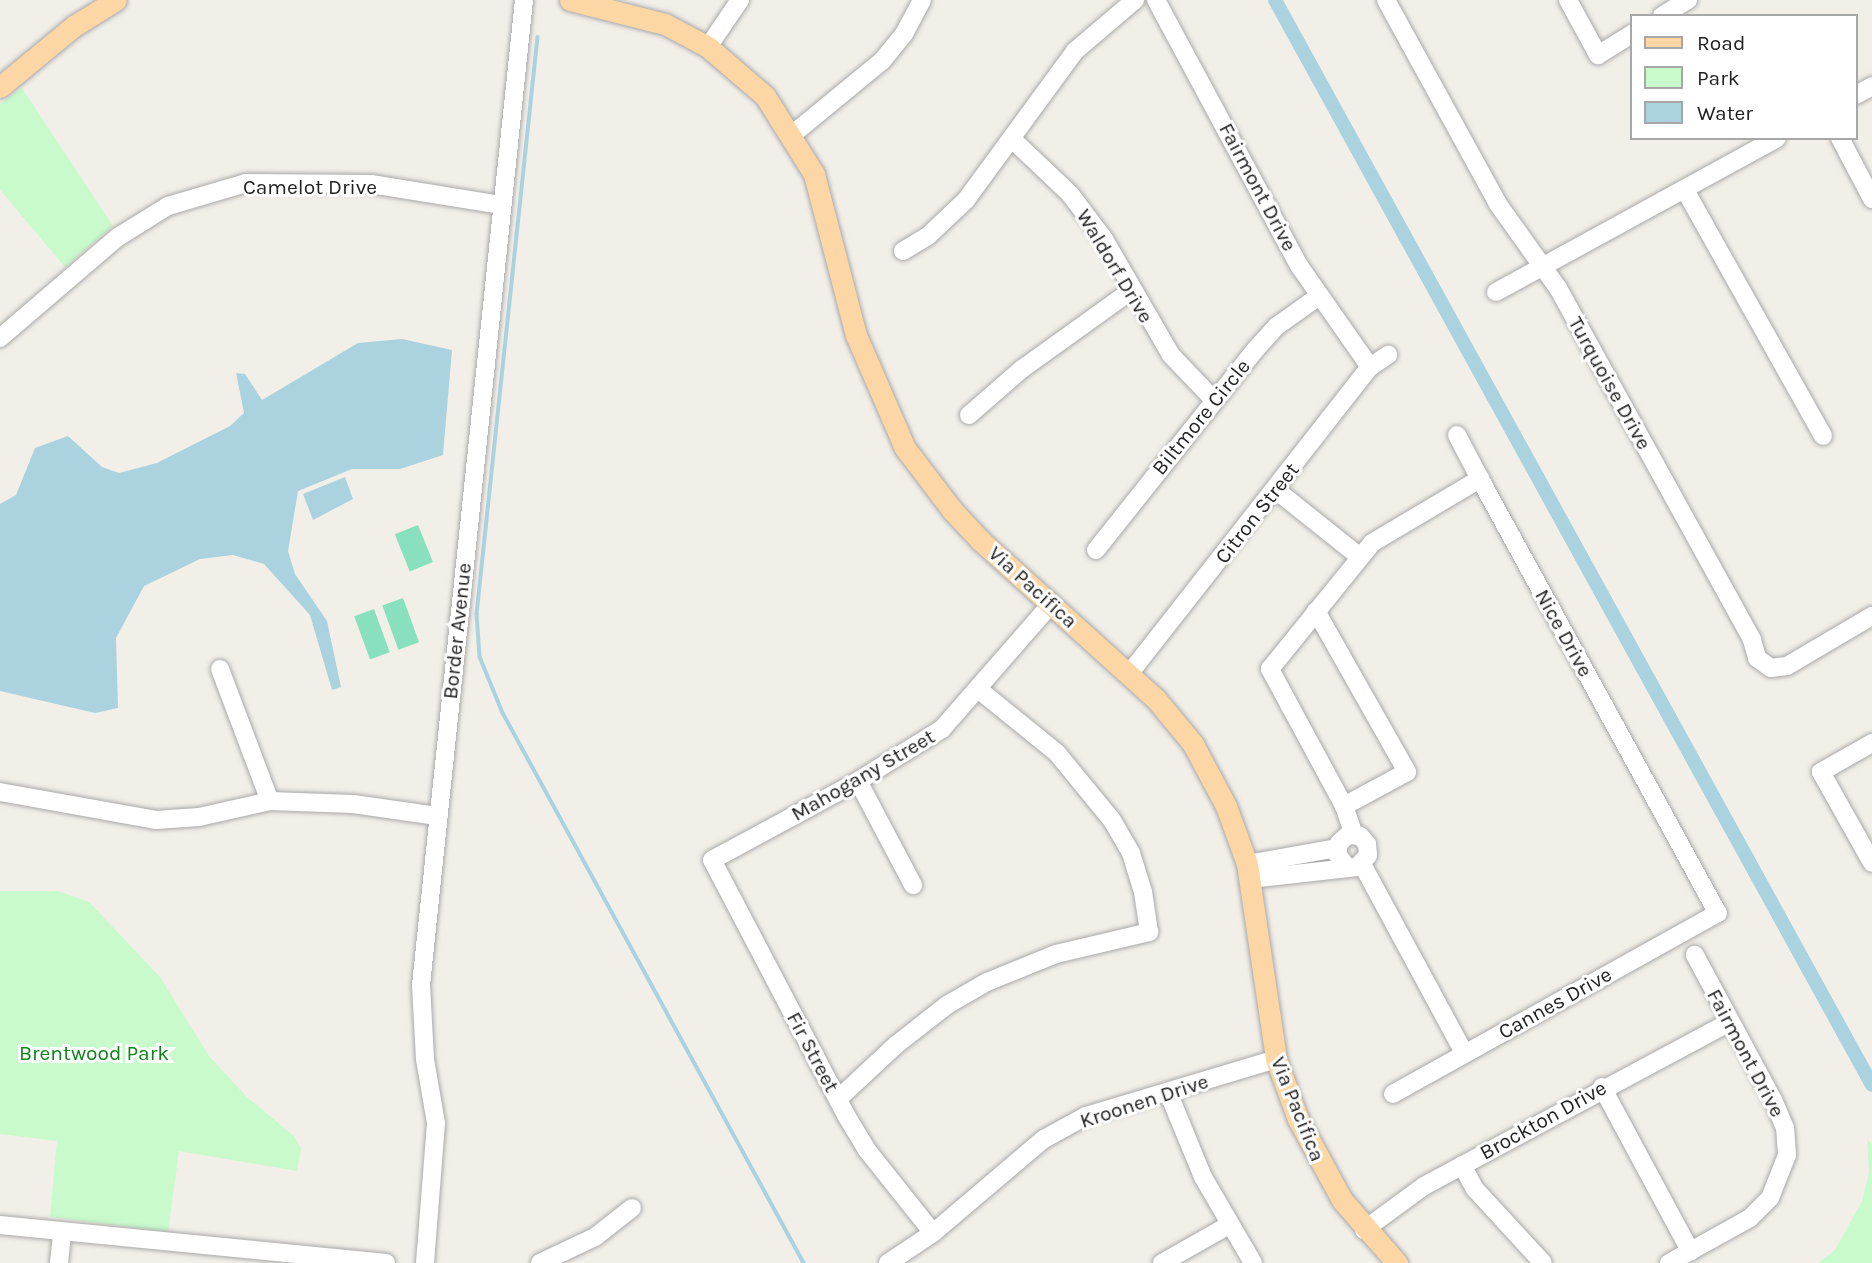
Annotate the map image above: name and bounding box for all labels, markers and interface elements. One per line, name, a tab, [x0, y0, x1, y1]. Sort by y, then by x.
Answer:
legend	[1630, 14, 1858, 140]
text: Road	[1697, 31, 1745, 55]
text: Park	[1697, 66, 1740, 90]
text: Water	[1697, 101, 1753, 125]
street label: Fairmont Drive	[1214, 119, 1302, 255]
street label: Camelot Drive	[243, 174, 377, 200]
street label: Waldorf Drive	[1071, 205, 1159, 327]
street label: Turquoise Drive	[1563, 312, 1657, 454]
street label: Biltmore Circle	[1147, 354, 1255, 480]
street label: Citron Street	[1210, 457, 1304, 569]
street label: Via Pacifica	[983, 541, 1083, 633]
street label: Border Avenue	[437, 562, 477, 700]
street label: Nice Drive	[1530, 585, 1598, 681]
street label: Mahogany Street	[787, 724, 939, 826]
street label: Cannes Drive	[1494, 962, 1616, 1044]
street label: Fairmont Drive	[1702, 985, 1790, 1121]
street label: Fir Street	[781, 1007, 845, 1097]
park label: Brentwood Park	[19, 1040, 169, 1066]
street label: Via Pacifica	[1266, 1053, 1330, 1165]
street label: Kroonen Drive	[1077, 1068, 1211, 1134]
street label: Brockton Drive	[1475, 1075, 1611, 1165]

